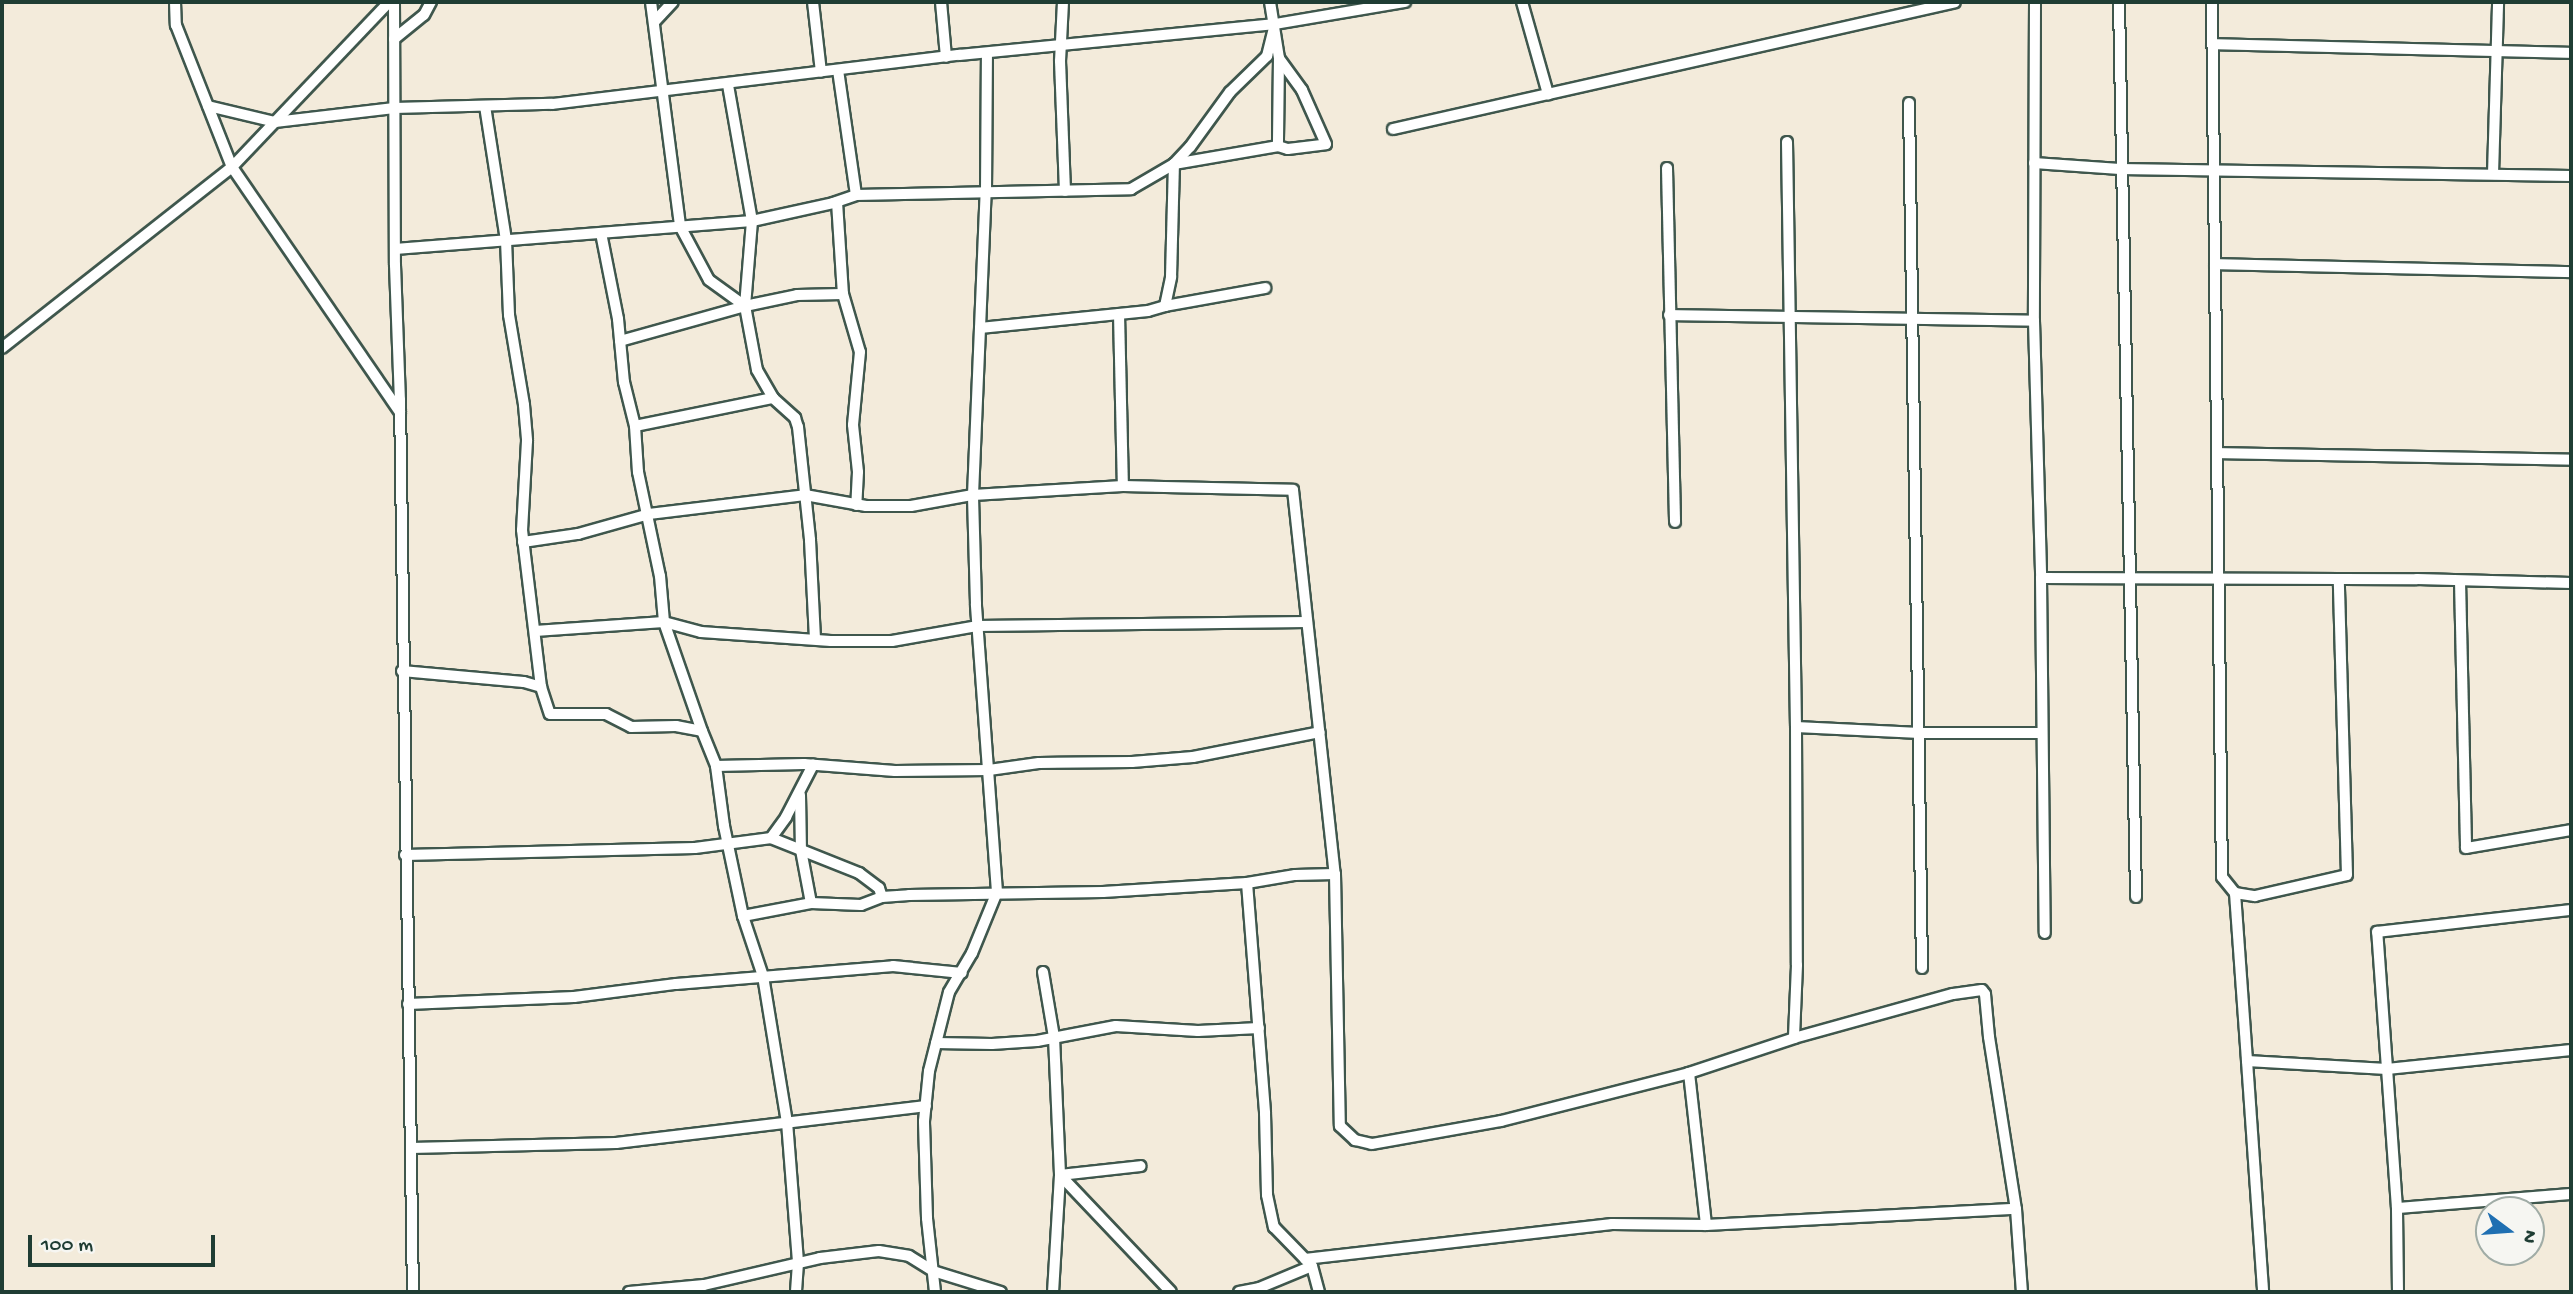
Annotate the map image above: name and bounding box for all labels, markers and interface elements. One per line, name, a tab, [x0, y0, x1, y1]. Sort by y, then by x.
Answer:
north arrow	[2475, 1196, 2545, 1266]
scale bar	[32, 1220, 219, 1264]
text: N	[2516, 1227, 2542, 1246]
text: 100 m	[41, 1234, 93, 1259]

